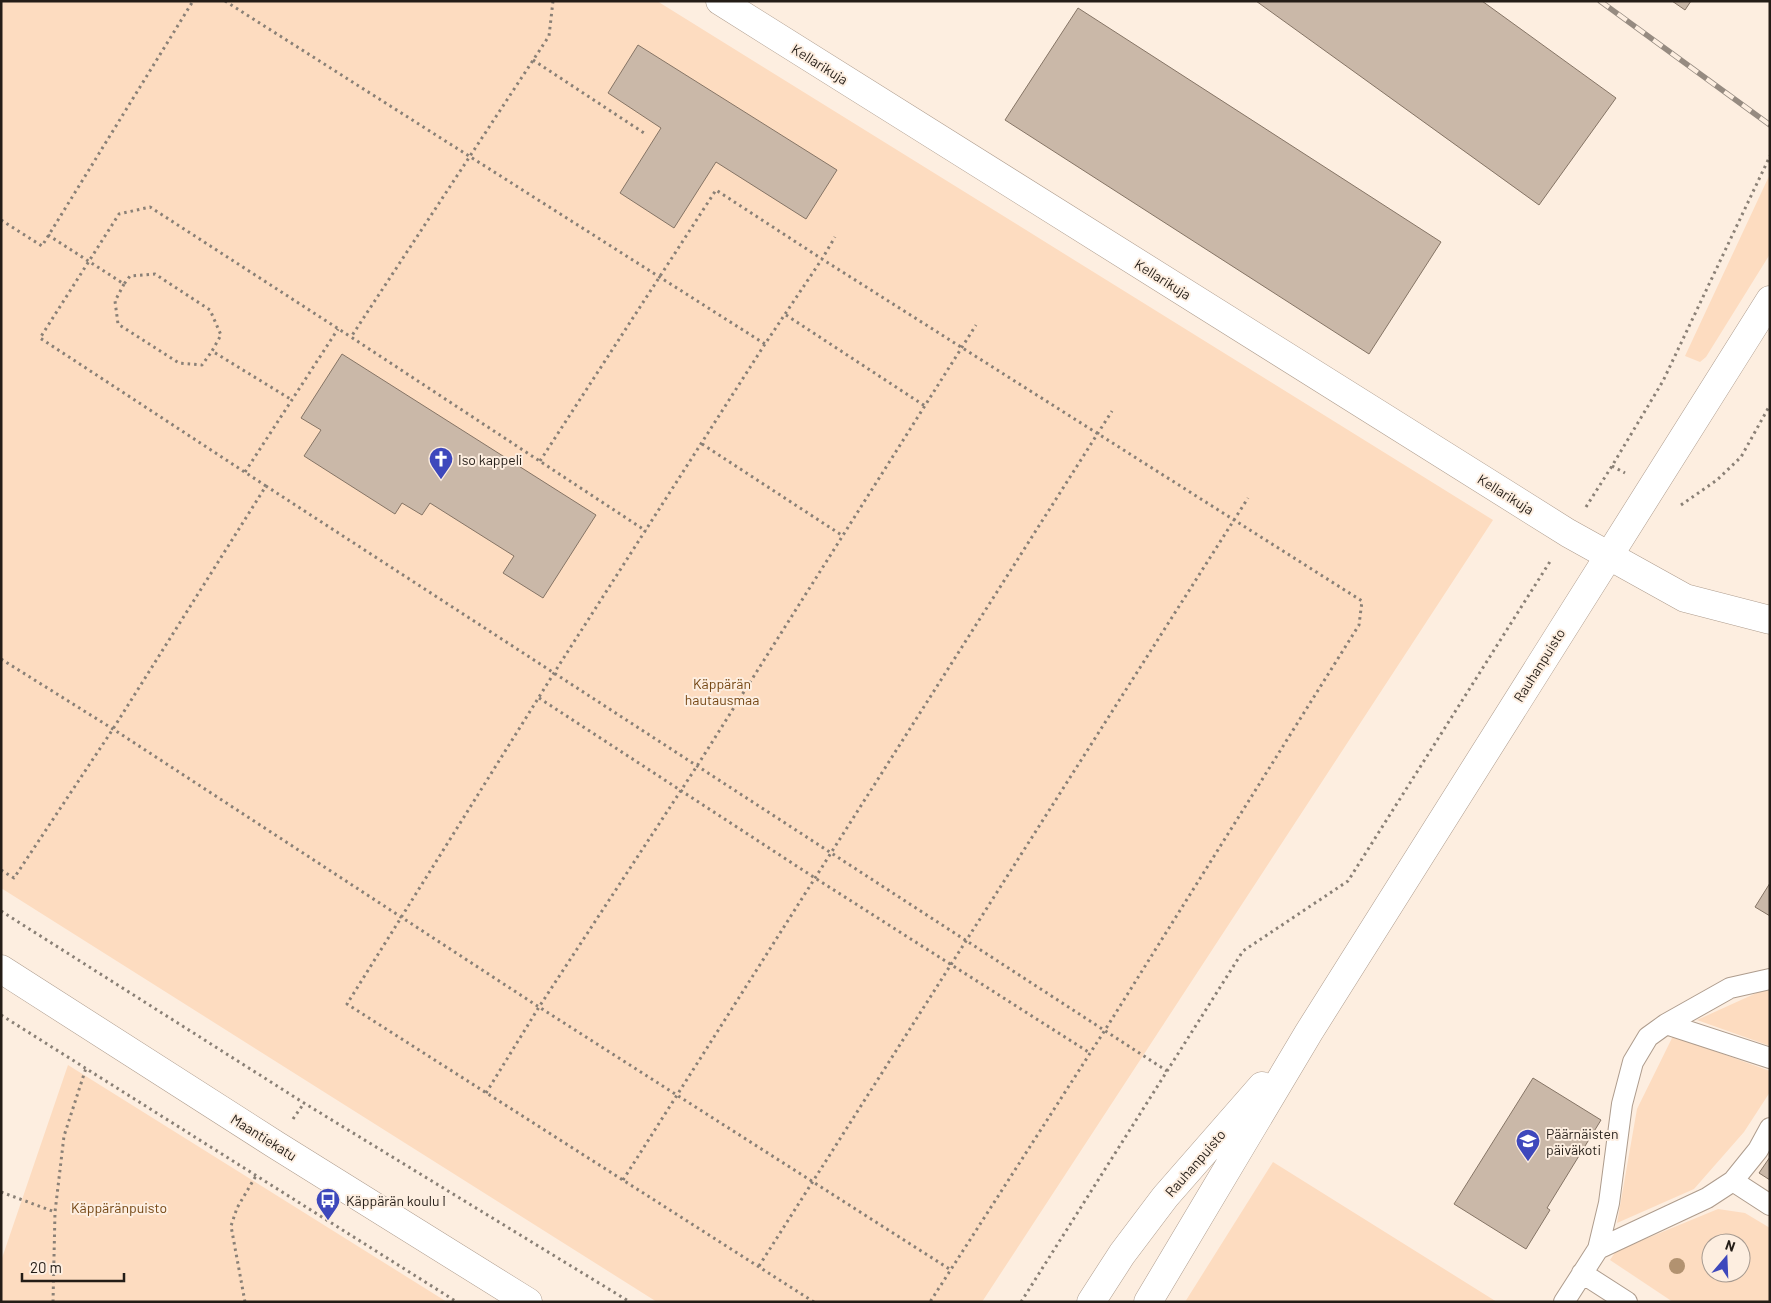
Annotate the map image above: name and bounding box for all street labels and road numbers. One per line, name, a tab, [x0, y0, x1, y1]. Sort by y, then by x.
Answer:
street label: Kellarikuja	[789, 40, 851, 88]
street label: Kellarikuja	[1132, 255, 1194, 303]
street label: Kellarikuja	[1475, 470, 1537, 518]
street label: Rauhanpuisto	[1510, 625, 1568, 705]
street label: Maantiekatu	[228, 1110, 300, 1164]
street label: Rauhanpuisto	[1161, 1126, 1229, 1200]

